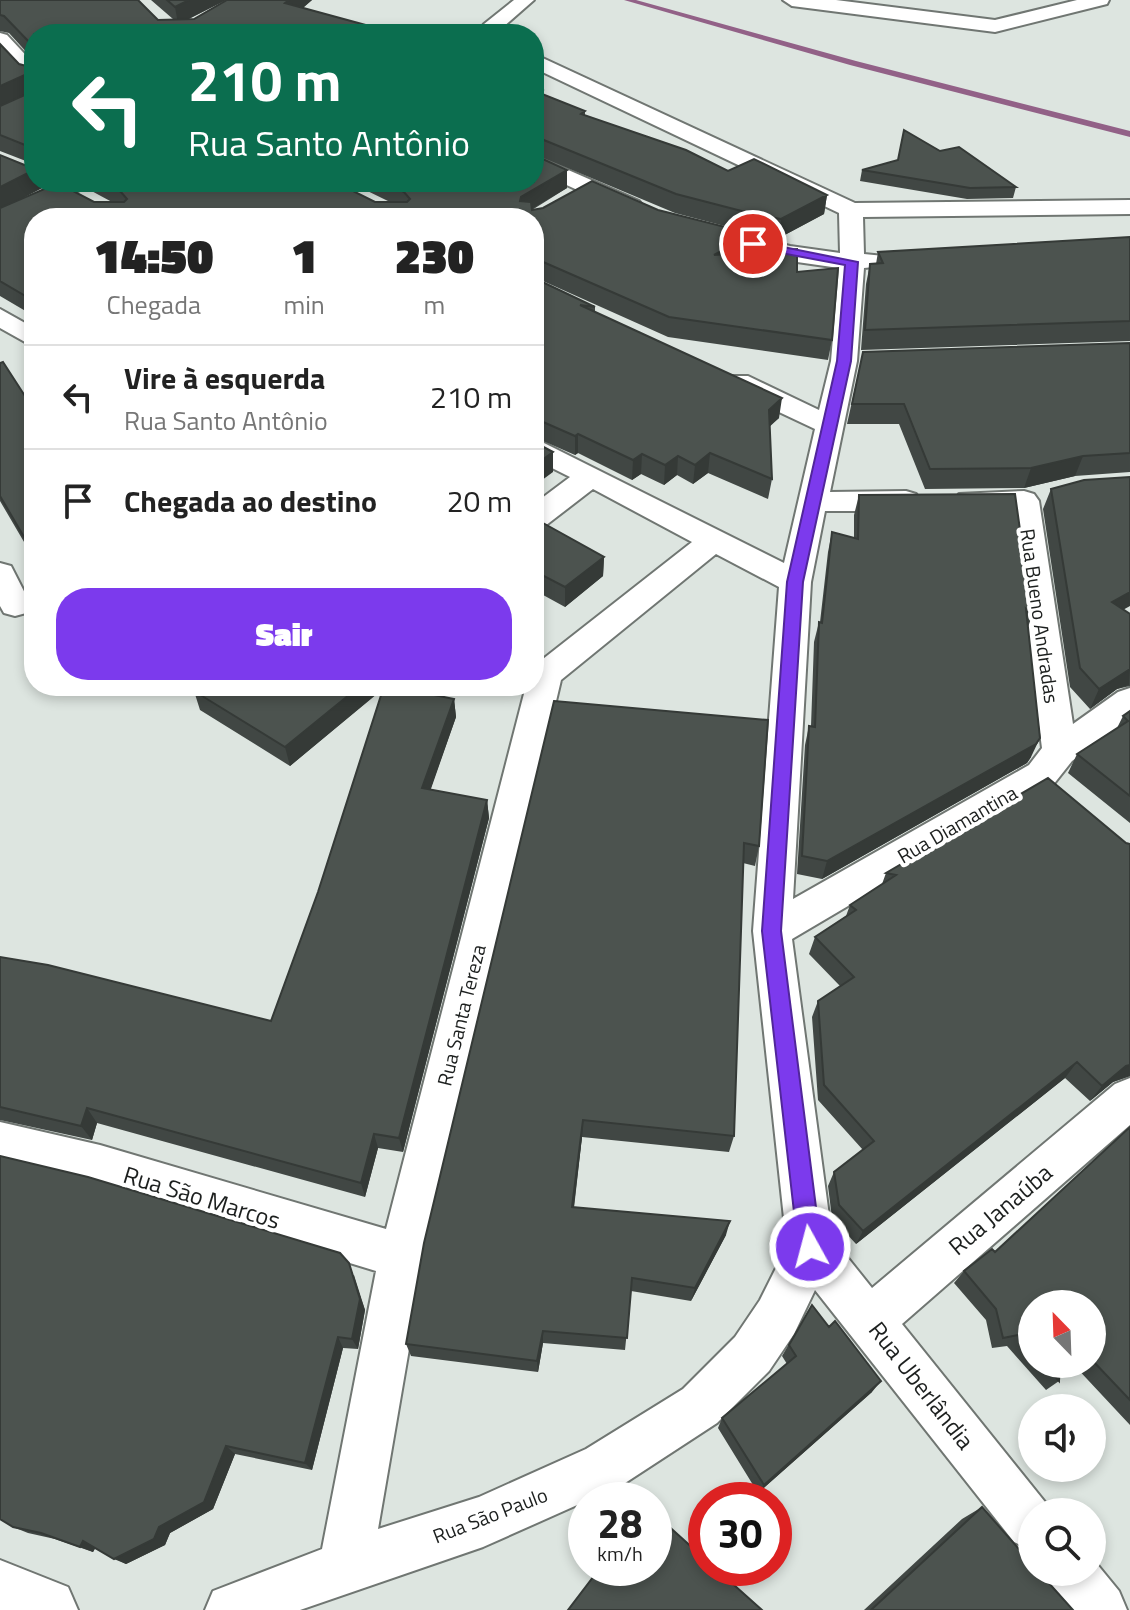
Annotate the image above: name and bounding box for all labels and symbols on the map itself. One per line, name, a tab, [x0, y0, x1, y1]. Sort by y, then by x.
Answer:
pin	[719, 210, 787, 278]
street label: Rua Bueno Andradas	[1012, 527, 1068, 705]
street label: Rua Diamantina	[891, 777, 1023, 871]
street label: Rua Santa Tereza	[428, 941, 494, 1089]
street label: Rua Janaúba	[940, 1155, 1060, 1263]
street label: Rua São Marcos	[119, 1156, 285, 1238]
position arrow	[768, 1205, 852, 1289]
north arrow	[1018, 1290, 1106, 1378]
street label: Rua Uberlândia	[861, 1313, 983, 1457]
street label: Rua São Paulo	[428, 1479, 552, 1551]
speed limit sign: 30	[688, 1482, 792, 1586]

